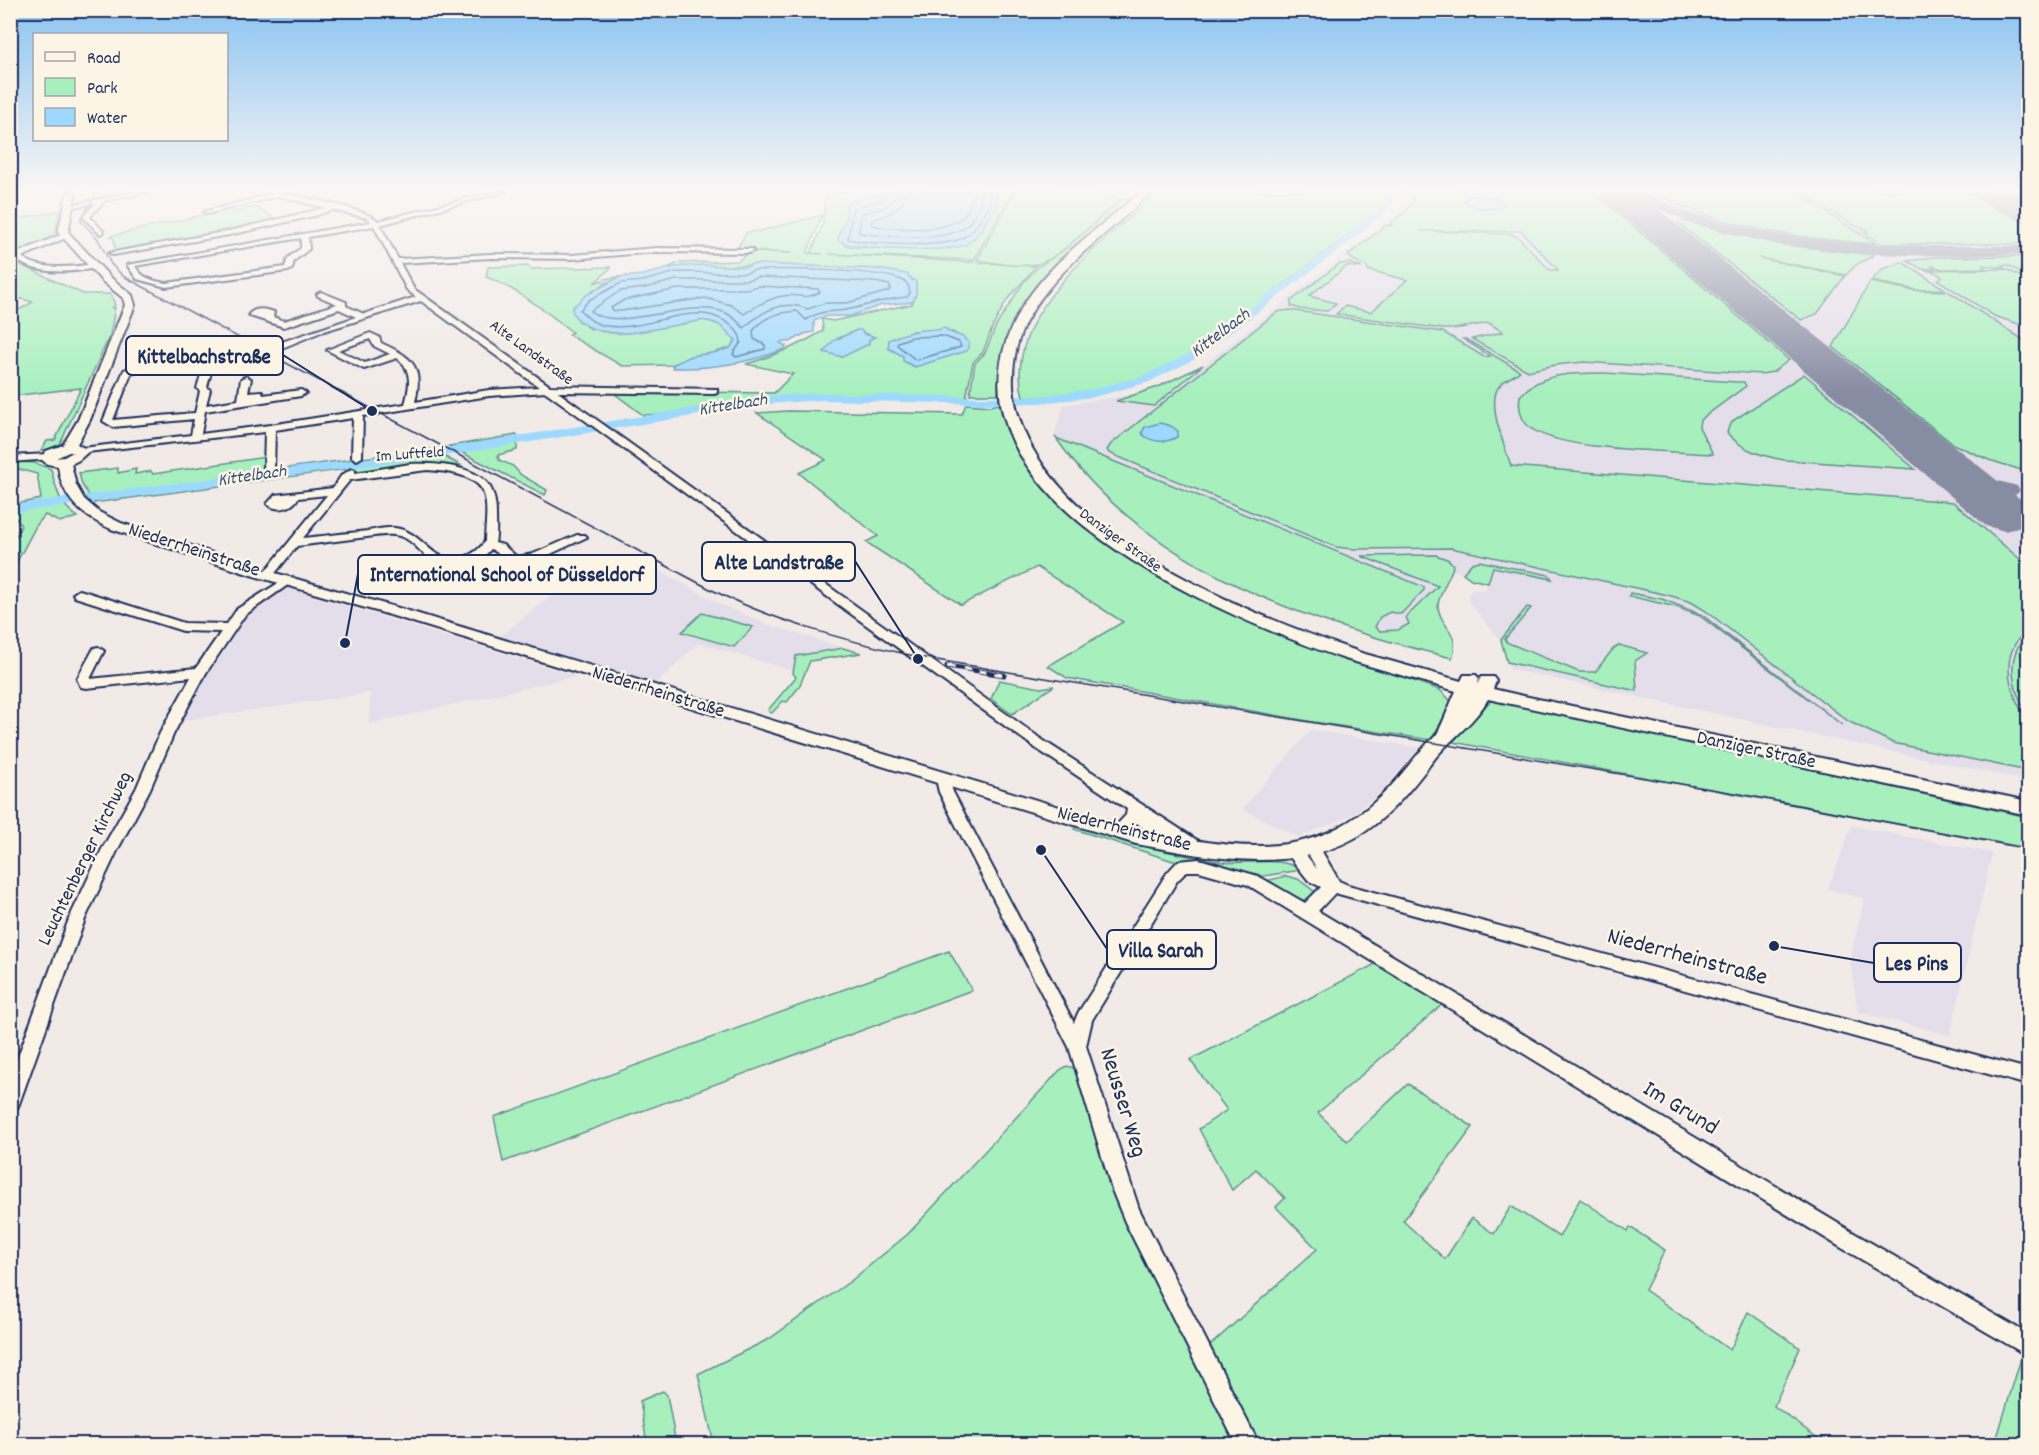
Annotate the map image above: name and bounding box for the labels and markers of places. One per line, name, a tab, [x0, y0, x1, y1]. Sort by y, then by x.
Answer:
callout: Kittelbachstraße	[126, 336, 283, 375]
callout: Alte Landstraße	[702, 542, 855, 581]
callout: International School of Düsseldorf	[358, 555, 656, 594]
callout: Villa Sarah	[1107, 930, 1216, 969]
callout: Les Pins	[1874, 943, 1961, 982]

